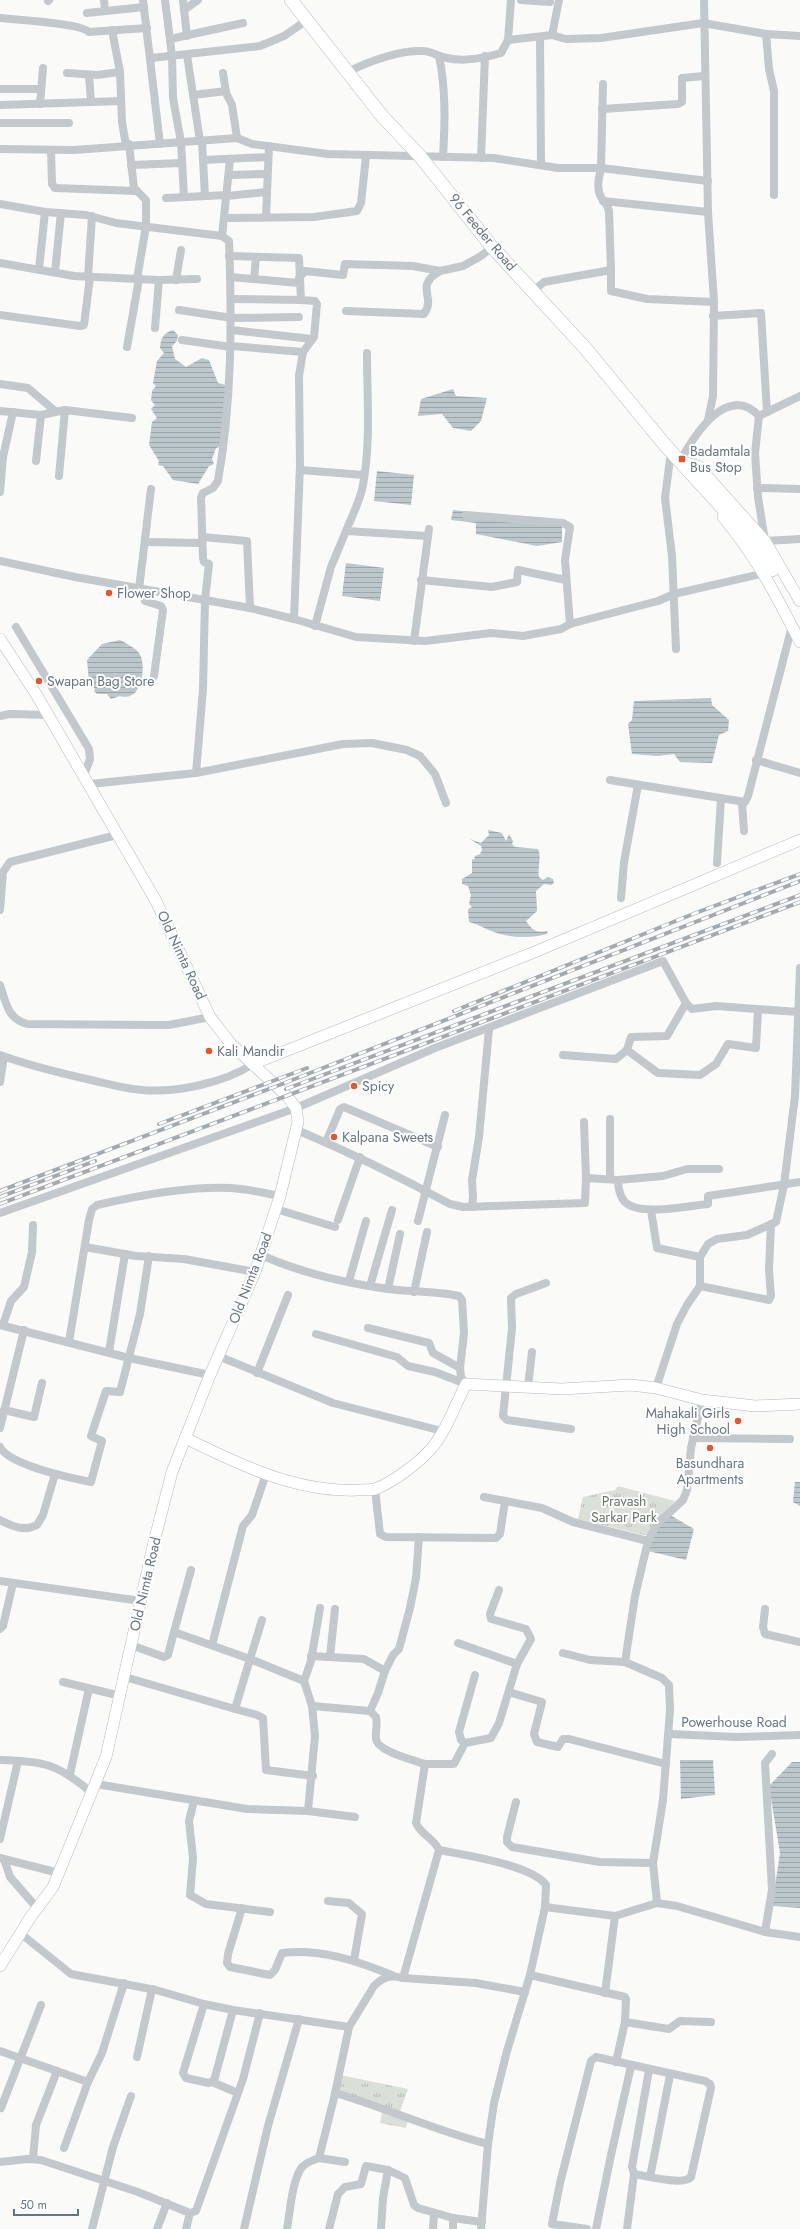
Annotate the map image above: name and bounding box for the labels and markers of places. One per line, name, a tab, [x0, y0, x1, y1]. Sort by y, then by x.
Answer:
place label: Badamtala Bus Stop	[690, 441, 750, 477]
marker: Badamtala Bus Stop	[677, 454, 687, 464]
place label: Flower Shop	[117, 583, 191, 603]
marker: Flower Shop	[104, 588, 114, 598]
place label: Swapan Bag Store	[47, 671, 154, 691]
marker: Swapan Bag Store	[34, 676, 44, 686]
place label: Kali Mandir	[217, 1041, 285, 1061]
marker: Kali Mandir	[204, 1046, 214, 1056]
place label: Spicy	[362, 1076, 395, 1096]
marker: Spicy	[349, 1081, 359, 1091]
place label: Kalpana Sweets	[342, 1127, 434, 1147]
marker: Kalpana Sweets	[329, 1132, 339, 1142]
place label: Mahakali Girls High School	[646, 1403, 730, 1439]
marker: Mahakali Girls High School	[733, 1416, 743, 1426]
marker: Basundhara Apartments	[705, 1443, 715, 1453]
place label: Basundhara Apartments	[676, 1453, 744, 1489]

